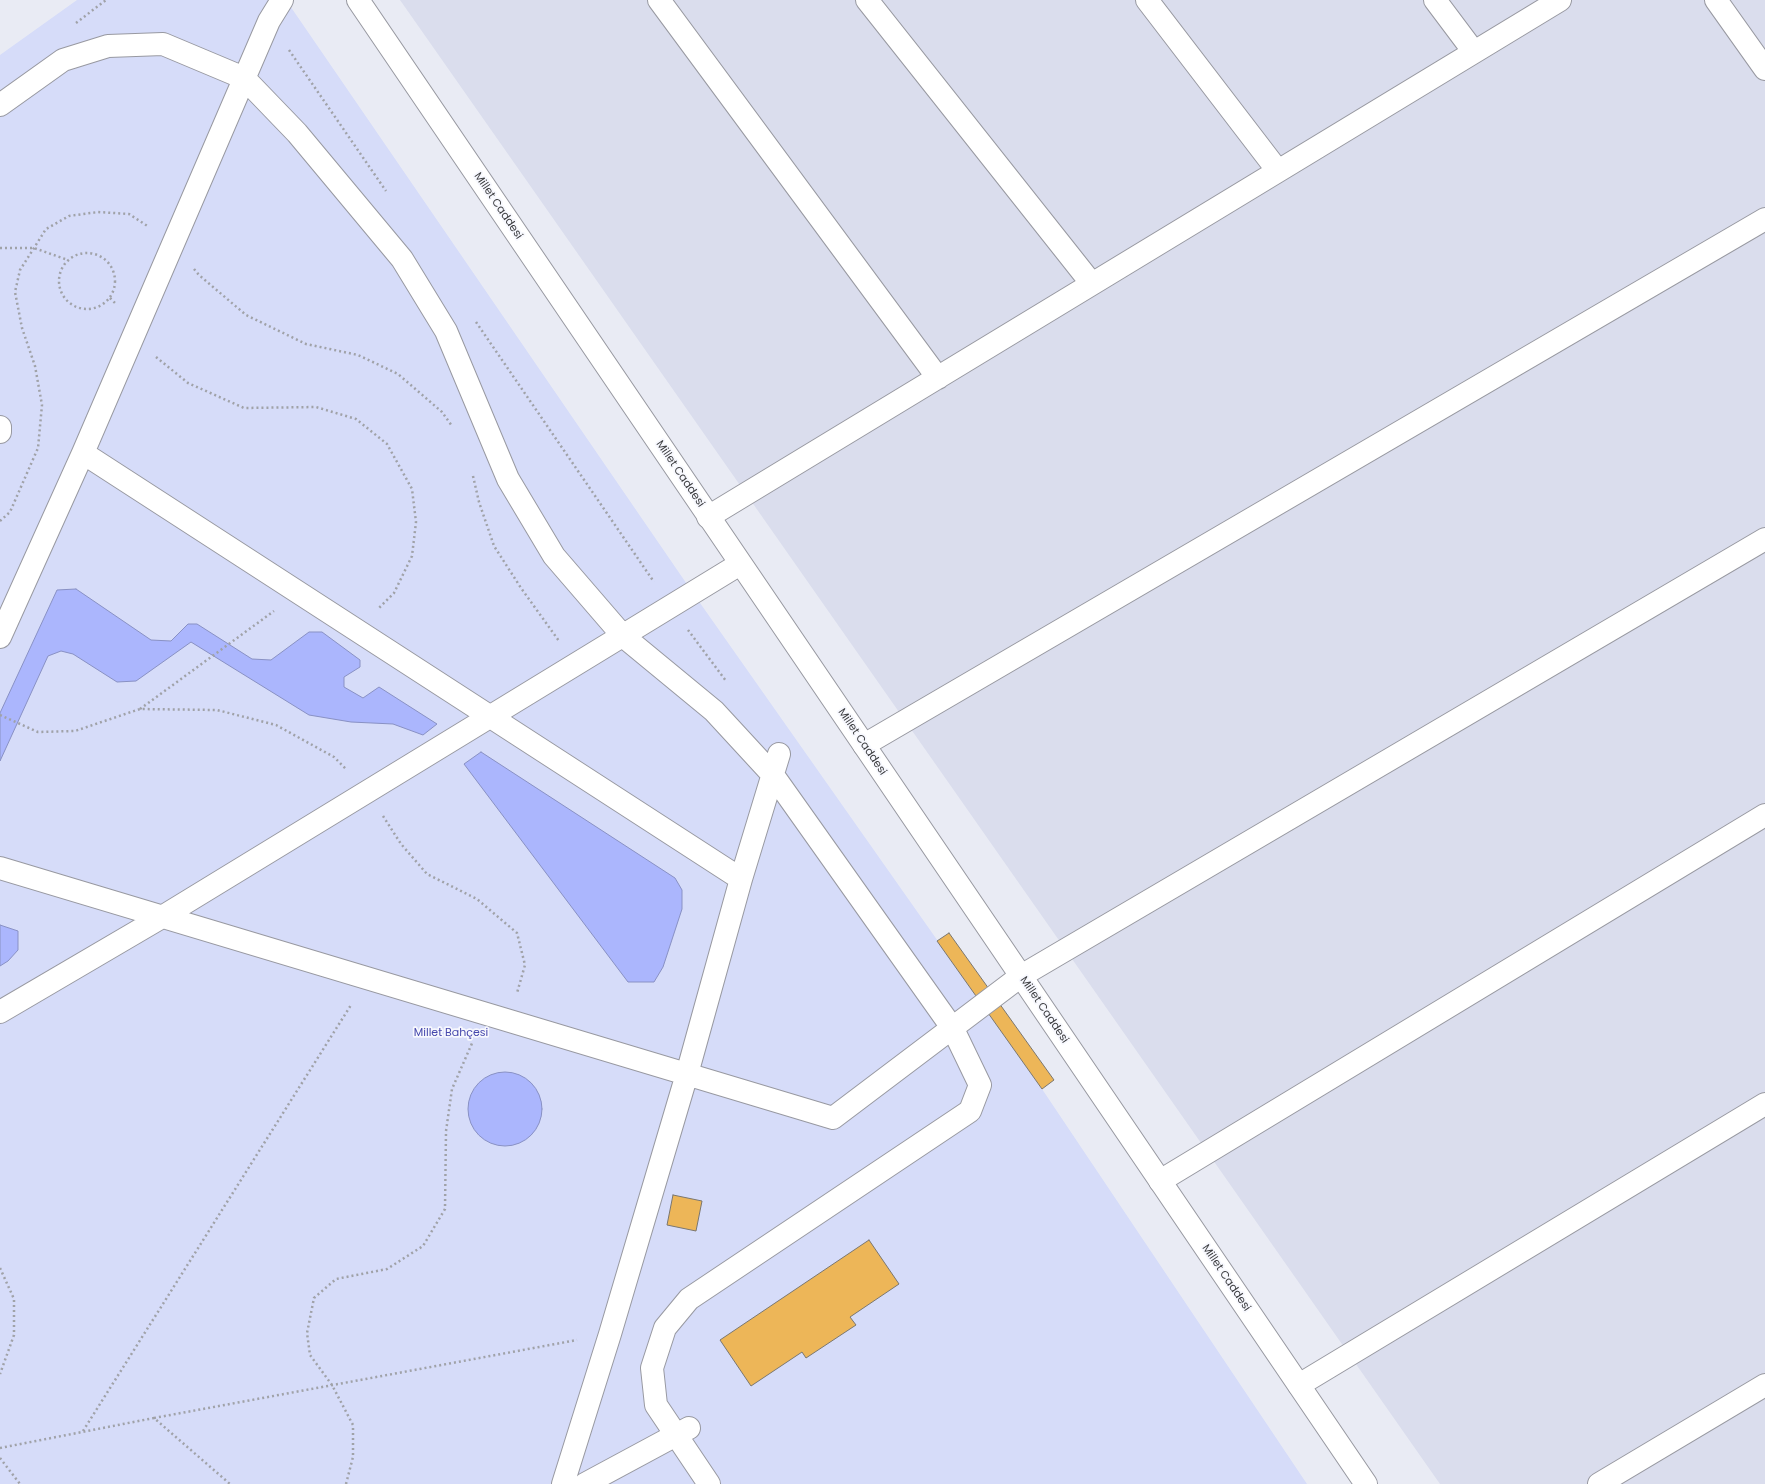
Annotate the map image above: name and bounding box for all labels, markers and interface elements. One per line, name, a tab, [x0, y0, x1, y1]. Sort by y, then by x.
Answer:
street label: Millet Caddesi	[471, 170, 525, 242]
street label: Millet Caddesi	[653, 438, 707, 510]
street label: Millet Caddesi	[835, 706, 889, 778]
street label: Millet Caddesi	[1017, 974, 1071, 1046]
park label: Millet Bahçesi	[414, 1026, 488, 1040]
street label: Millet Caddesi	[1199, 1242, 1253, 1314]

